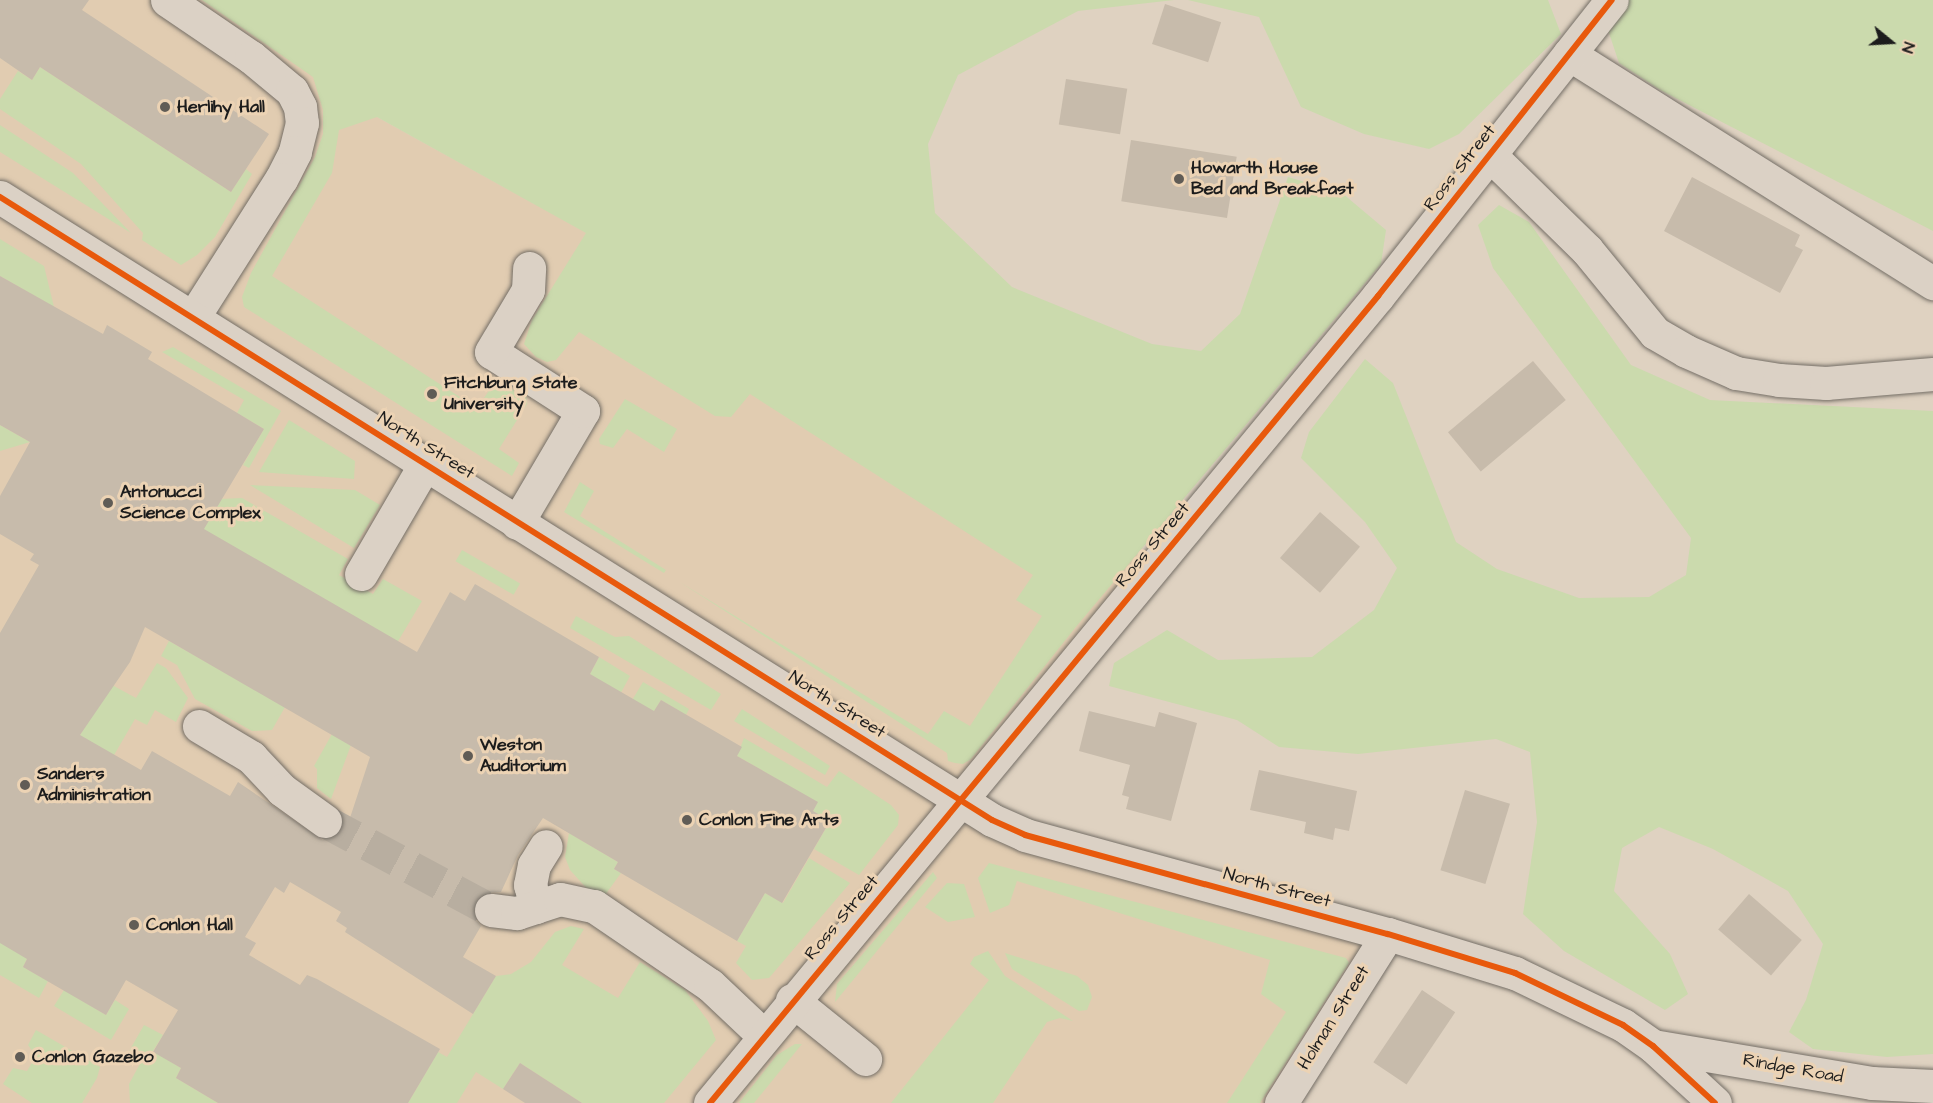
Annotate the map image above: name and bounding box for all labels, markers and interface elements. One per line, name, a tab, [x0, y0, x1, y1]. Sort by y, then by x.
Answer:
north arrow	[1861, 12, 1921, 72]
text: N	[1896, 39, 1920, 56]
place label: Herlihy Hall	[177, 96, 265, 118]
marker: Herlihy Hall	[158, 100, 172, 114]
street label: Ross Street	[1420, 120, 1500, 216]
place label: Howarth House Bed and Breakfast	[1191, 158, 1353, 201]
marker: Howarth House Bed and Breakfast	[1172, 172, 1186, 186]
place label: Fitchburg State University	[444, 373, 577, 416]
marker: Fitchburg State University	[425, 387, 439, 401]
street label: North Street	[374, 408, 478, 484]
place label: Antonucci Science Complex	[120, 482, 261, 524]
marker: Antonucci Science Complex	[101, 496, 115, 510]
street label: Ross Street	[1111, 498, 1195, 592]
street label: North Street	[785, 667, 889, 743]
place label: Weston Auditorium	[480, 735, 566, 777]
marker: Weston Auditorium	[461, 749, 475, 763]
place label: Sanders Administration	[37, 764, 151, 806]
marker: Sanders Administration	[18, 778, 32, 792]
place label: Conlon Fine Arts	[699, 809, 839, 831]
marker: Conlon Fine Arts	[680, 813, 694, 827]
street label: North Street	[1221, 863, 1333, 913]
street label: Ross Street	[800, 871, 884, 965]
place label: Conlon Hall	[146, 914, 233, 936]
marker: Conlon Hall	[127, 918, 141, 932]
street label: Holman Street	[1293, 962, 1375, 1074]
place label: Conlon Gazebo	[32, 1046, 154, 1068]
marker: Conlon Gazebo	[13, 1050, 27, 1064]
street label: Rindge Road	[1741, 1050, 1845, 1088]

